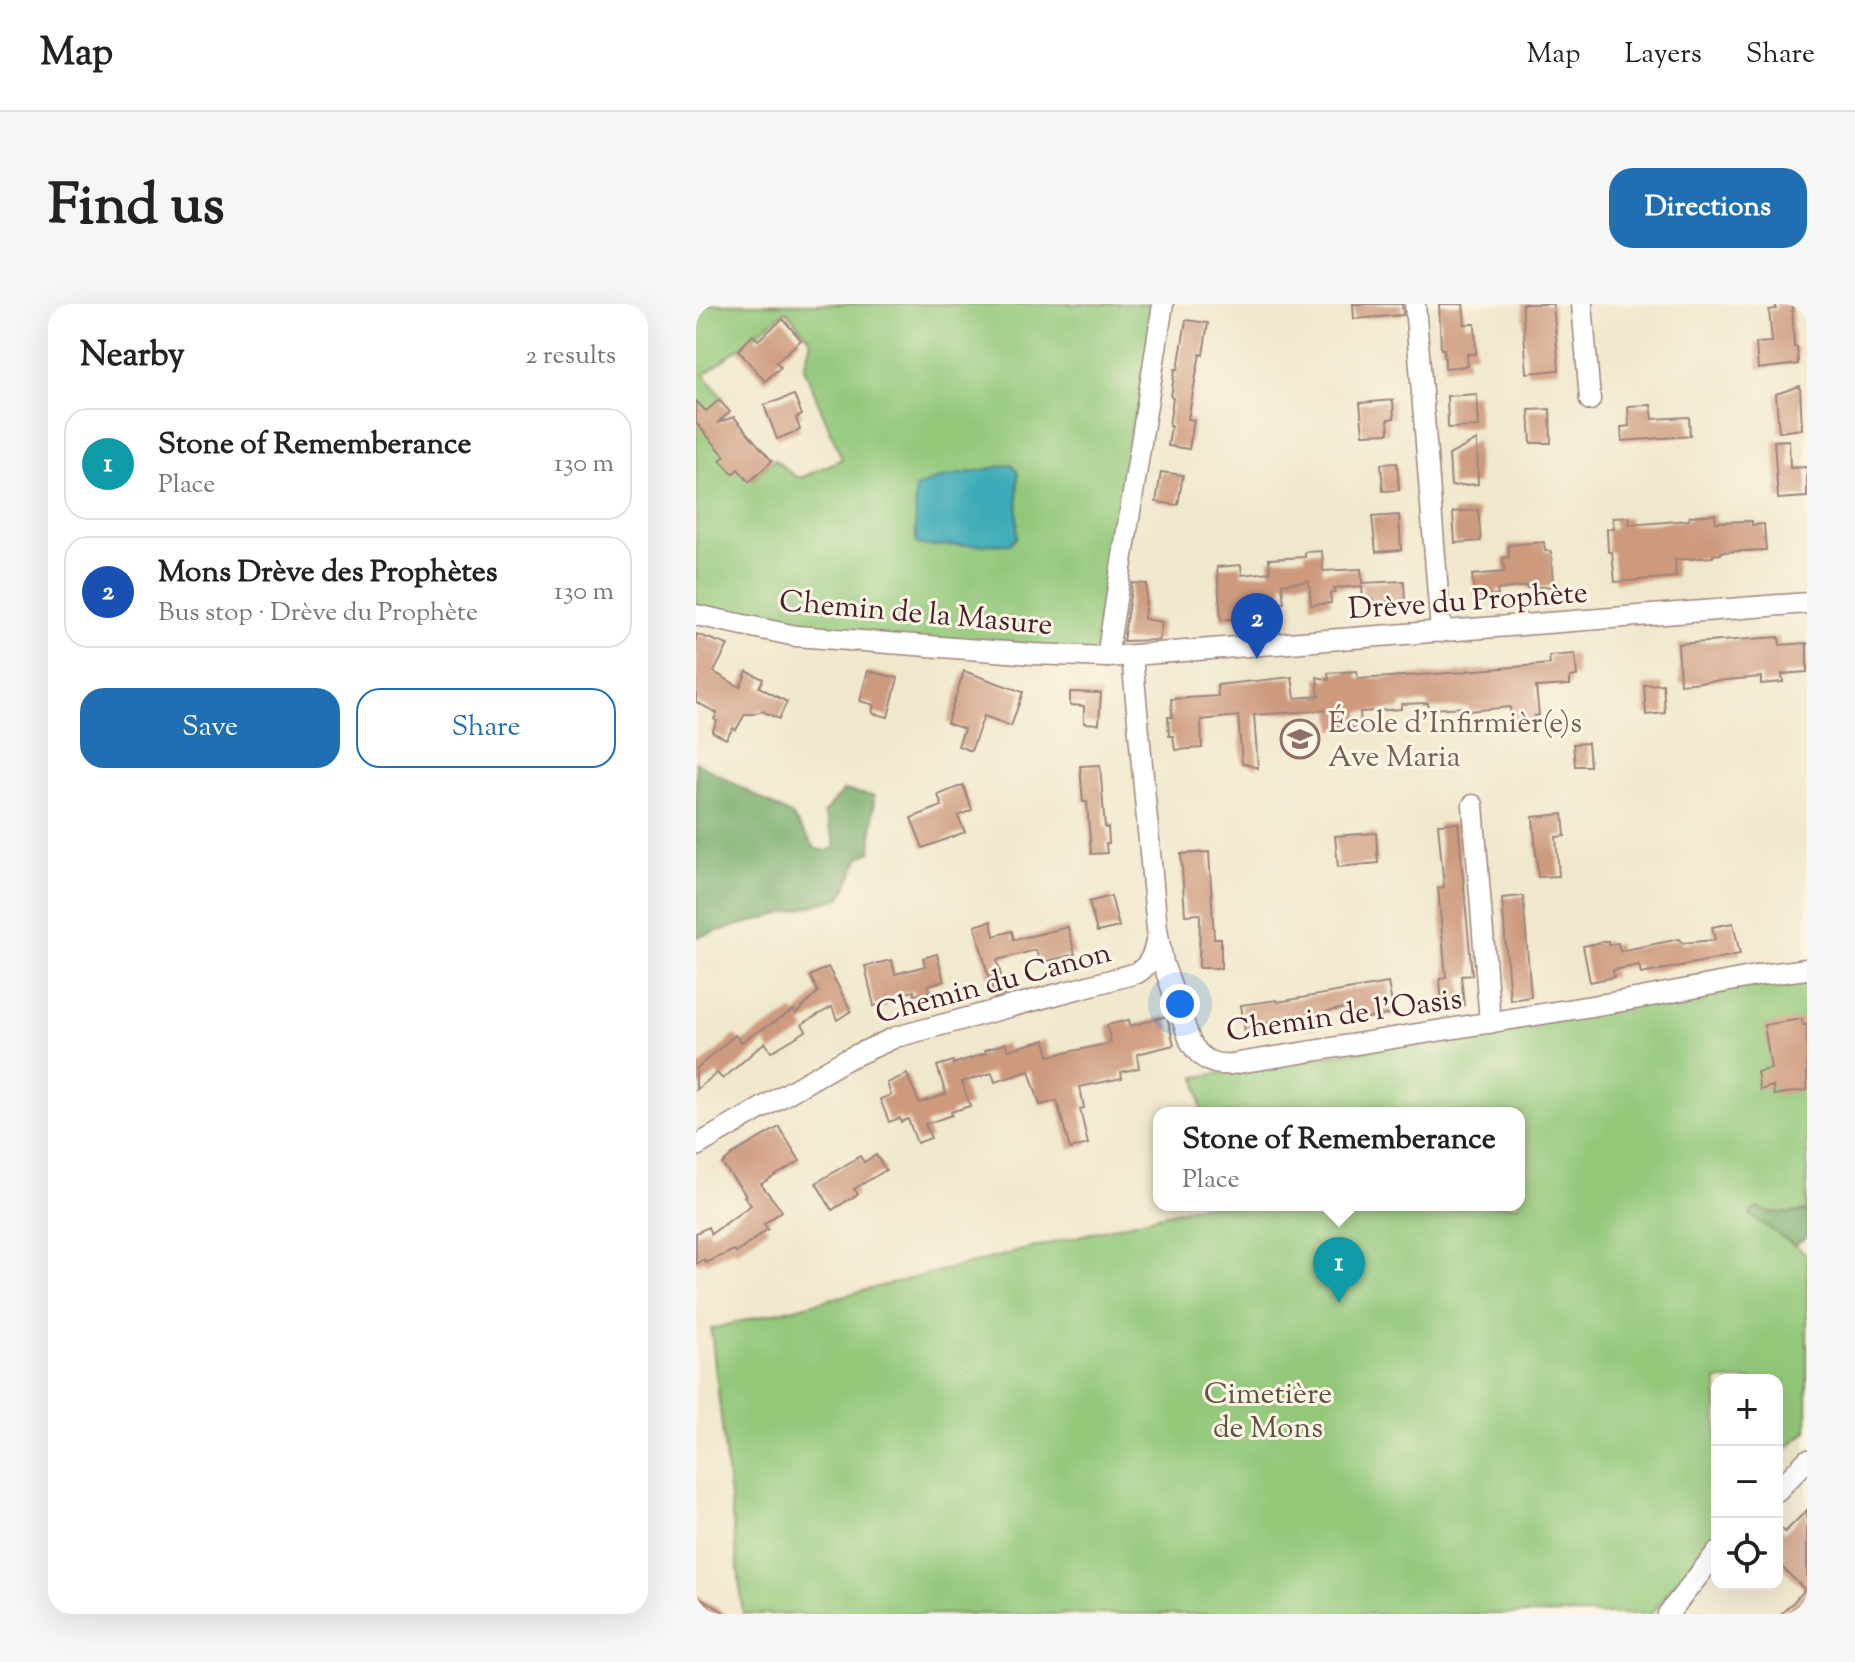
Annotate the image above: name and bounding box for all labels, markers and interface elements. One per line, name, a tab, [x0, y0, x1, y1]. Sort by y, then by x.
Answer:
text: Map	[40, 28, 113, 82]
text: Map	[1527, 35, 1580, 75]
text: Layers	[1624, 35, 1702, 75]
text: Share	[1746, 35, 1815, 75]
text: Find us	[48, 168, 224, 249]
button: Directions	[1609, 168, 1807, 248]
text: Nearby	[80, 332, 185, 381]
text: 2 results	[525, 338, 616, 375]
text: Stone of Rememberance	[158, 424, 472, 467]
text: 1	[104, 446, 112, 483]
text: 130 m	[554, 446, 614, 483]
text: Place	[158, 467, 215, 504]
text: Mons Drève des Prophètes	[158, 552, 498, 595]
street label: Drève du Prophète	[1347, 573, 1589, 632]
text: 2	[102, 574, 114, 611]
text: 130 m	[554, 574, 614, 611]
street label: Chemin de la Masure	[777, 581, 1054, 648]
pin: 2	[1231, 593, 1283, 659]
text: Bus stop · Drève du Prophète	[158, 595, 478, 632]
button: Save	[80, 688, 340, 768]
button: Share	[356, 688, 616, 768]
place label: École d'Infirmièr(e)s Ave Maria	[1328, 703, 1582, 780]
school or university icon: École d'Infirmièr(e)s Ave Maria	[1279, 718, 1321, 760]
street label: Chemin du Canon	[871, 932, 1117, 1037]
street label: Chemin de l'Oasis	[1224, 979, 1465, 1054]
your location	[1160, 984, 1200, 1024]
popup	[1153, 1107, 1525, 1211]
text: Stone of Rememberance	[1182, 1119, 1496, 1162]
text: Place	[1182, 1162, 1240, 1199]
pin: 1	[1313, 1237, 1365, 1303]
park label: Cimetière de Mons	[1204, 1374, 1332, 1451]
map controls	[1711, 1374, 1783, 1590]
button: +	[1711, 1374, 1783, 1446]
button: −	[1711, 1446, 1783, 1518]
button: locate	[1711, 1518, 1783, 1590]

